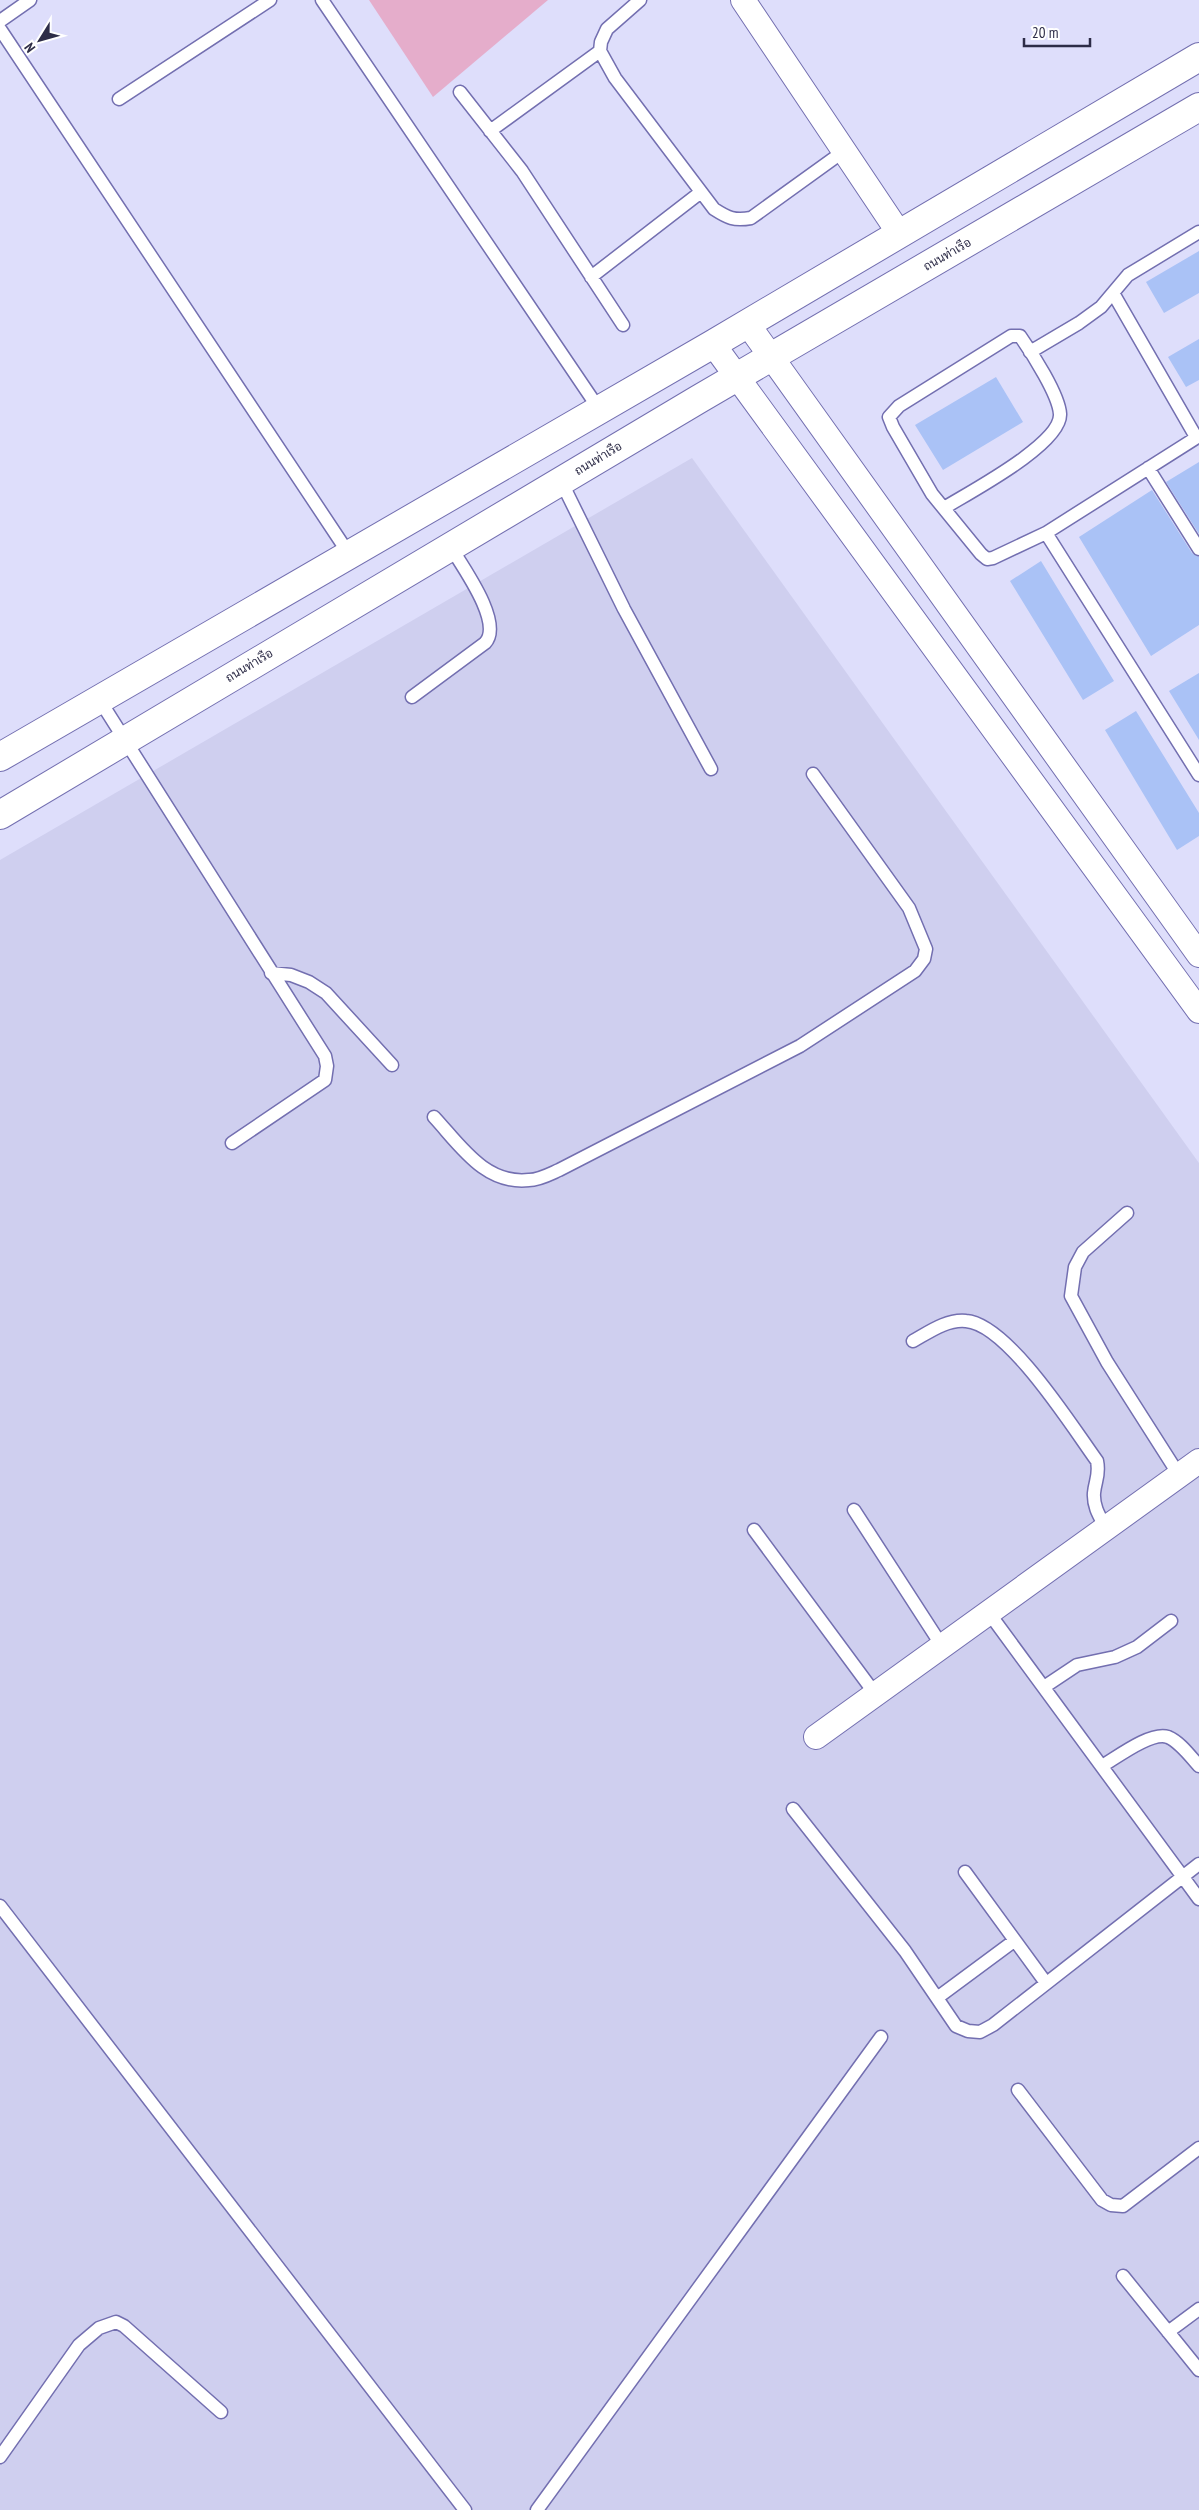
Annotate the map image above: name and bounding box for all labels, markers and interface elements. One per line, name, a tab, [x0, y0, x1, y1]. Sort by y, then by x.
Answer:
north arrow	[15, 15, 65, 65]
scale bar	[1024, 15, 1090, 47]
text: 20 m	[1032, 23, 1058, 42]
text: N	[20, 39, 39, 56]
street label: ถนนท่าเรือ	[920, 234, 974, 274]
street label: ถนนท่าเรือ	[572, 438, 624, 478]
street label: ถนนท่าเรือ	[223, 645, 275, 685]

